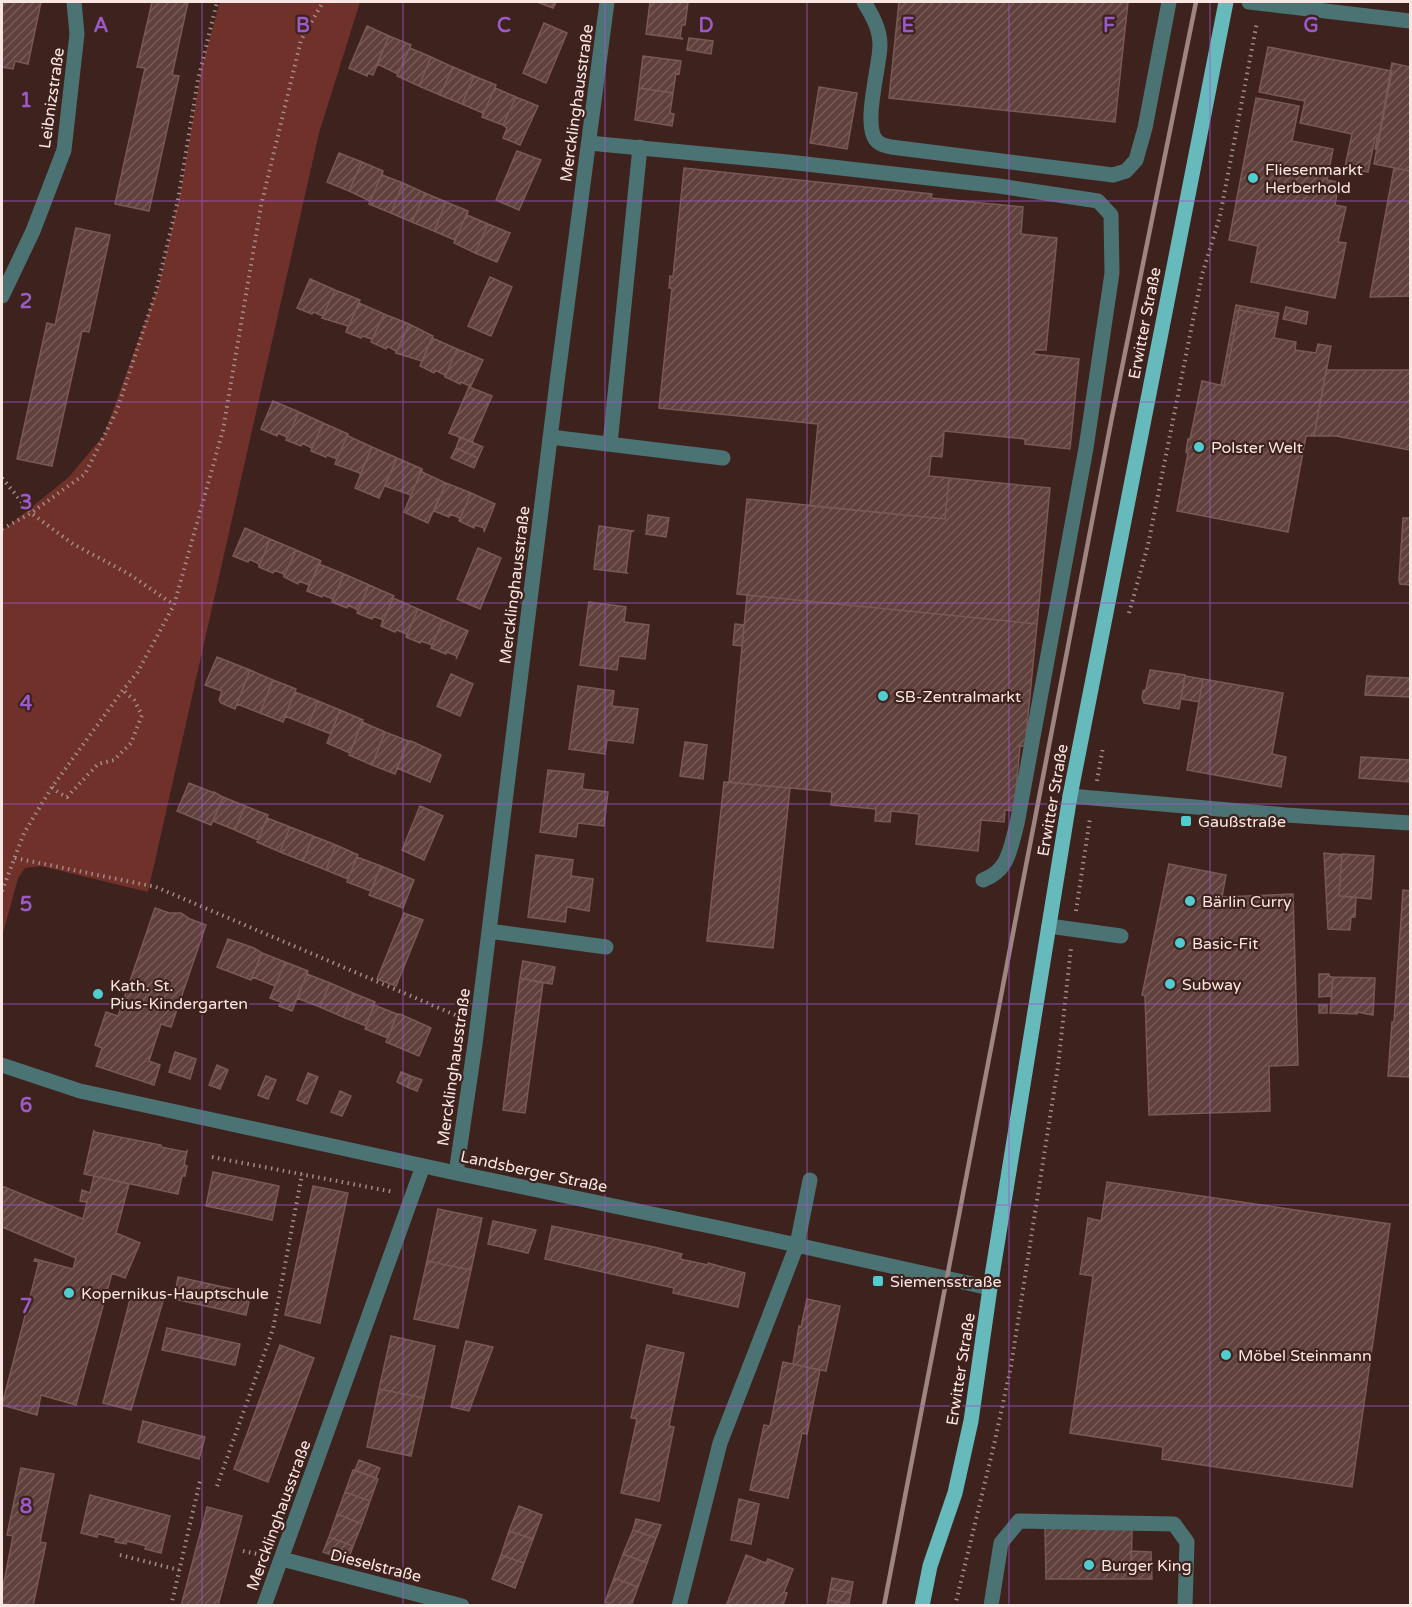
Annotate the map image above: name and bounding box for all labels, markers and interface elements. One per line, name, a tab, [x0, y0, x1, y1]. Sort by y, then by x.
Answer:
text: A	[94, 14, 109, 38]
text: B	[296, 14, 310, 38]
text: C	[497, 14, 511, 38]
text: D	[698, 14, 714, 38]
text: E	[902, 14, 915, 38]
text: F	[1103, 14, 1115, 38]
text: G	[1303, 14, 1319, 38]
street label: Mercklinghausstraße	[556, 23, 598, 183]
street label: Leibnizstraße	[35, 46, 69, 150]
text: 1	[20, 89, 32, 113]
place label: Fliesenmarkt Herberhold	[1265, 160, 1363, 198]
marker: Fliesenmarkt Herberhold	[1246, 171, 1260, 185]
street label: Erwitter Straße	[1124, 265, 1166, 381]
text: 2	[20, 290, 32, 314]
place label: Polster Welt	[1211, 438, 1303, 458]
marker: Polster Welt	[1192, 440, 1206, 454]
text: 3	[20, 491, 32, 515]
street label: Mercklinghausstraße	[495, 505, 535, 665]
place label: SB-Zentralmarkt	[895, 687, 1021, 707]
marker: SB-Zentralmarkt	[876, 689, 890, 703]
text: 4	[20, 692, 33, 716]
street label: Erwitter Straße	[1033, 742, 1073, 858]
place label: Gaußstraße	[1198, 812, 1286, 832]
marker: Gaußstraße	[1179, 814, 1193, 828]
place label: Bärlin Curry	[1202, 892, 1292, 912]
text: 5	[20, 893, 32, 917]
marker: Bärlin Curry	[1183, 894, 1197, 908]
place label: Basic-Fit	[1192, 934, 1258, 954]
marker: Basic-Fit	[1173, 936, 1187, 950]
place label: Subway	[1182, 975, 1242, 995]
place label: Kath. St. Pius-Kindergarten	[110, 976, 248, 1014]
marker: Subway	[1163, 977, 1177, 991]
marker: Kath. St. Pius-Kindergarten	[91, 987, 105, 1001]
street label: Mercklinghausstraße	[433, 987, 475, 1147]
text: 6	[20, 1094, 32, 1118]
street label: Landsberger Straße	[458, 1147, 609, 1197]
place label: Siemensstraße	[890, 1272, 1002, 1292]
marker: Siemensstraße	[871, 1274, 885, 1288]
place label: Kopernikus-Hauptschule	[81, 1284, 269, 1304]
marker: Kopernikus-Hauptschule	[62, 1286, 76, 1300]
text: 7	[20, 1295, 32, 1319]
street label: Erwitter Straße	[942, 1311, 980, 1427]
place label: Möbel Steinmann	[1238, 1346, 1372, 1366]
marker: Möbel Steinmann	[1219, 1348, 1233, 1362]
street label: Mercklinghausstraße	[242, 1437, 316, 1593]
text: 8	[20, 1495, 32, 1519]
street label: Dieselstraße	[328, 1545, 423, 1587]
place label: Burger King	[1101, 1556, 1192, 1576]
marker: Burger King	[1082, 1558, 1096, 1572]

